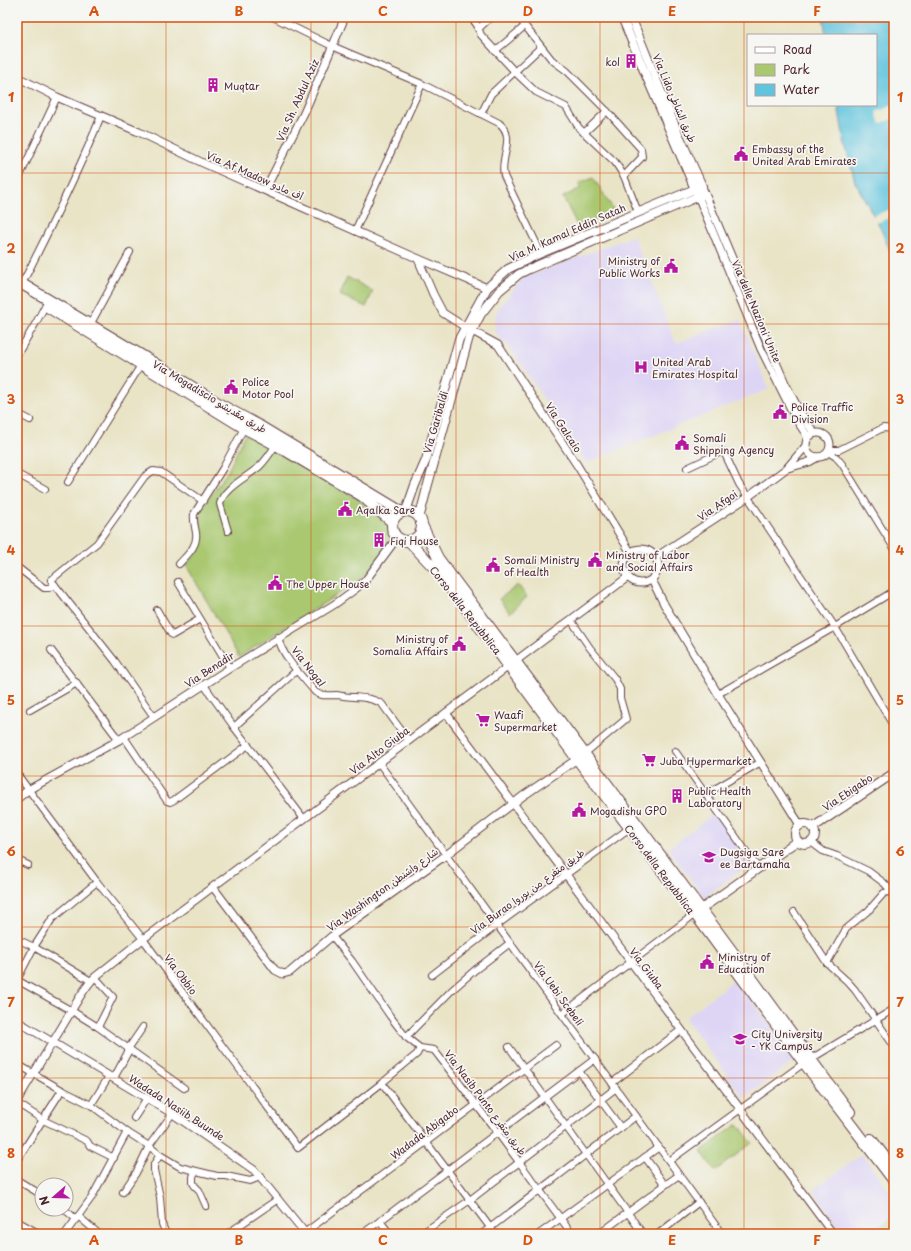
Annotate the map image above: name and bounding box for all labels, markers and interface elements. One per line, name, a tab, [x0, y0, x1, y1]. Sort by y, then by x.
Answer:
text: A	[89, 1, 99, 20]
text: B	[235, 1, 244, 20]
text: C	[378, 1, 388, 20]
text: D	[523, 1, 533, 20]
text: E	[668, 1, 676, 20]
text: F	[813, 1, 821, 20]
legend	[747, 34, 877, 106]
text: Road	[783, 40, 812, 58]
street label: Via Lido طريق الشاطئ	[649, 51, 701, 145]
building icon: kol	[623, 53, 639, 69]
place label: kol	[606, 54, 620, 69]
street label: Via Sh. Abdul Aziz	[272, 56, 322, 144]
text: Park	[783, 60, 810, 78]
building icon: Muqtar	[205, 77, 221, 93]
place label: Muqtar	[224, 78, 260, 93]
text: Water	[783, 80, 820, 98]
text: 1	[8, 87, 14, 106]
text: 1	[897, 87, 903, 106]
place label: Embassy of the United Arab Emirates	[752, 141, 857, 168]
public building icon: Embassy of the United Arab Emirates	[733, 146, 749, 162]
street label: Via Af Madow أف مادو	[204, 147, 306, 203]
street label: Via M. Kamal Eddin Satah	[506, 199, 628, 265]
text: 2	[6, 238, 16, 257]
text: 2	[895, 238, 905, 257]
place label: Ministry of Public Works	[599, 253, 661, 280]
street label: Via delle Nazioni Unite	[729, 257, 785, 365]
public building icon: Ministry of Public Works	[663, 258, 679, 274]
place label: United Arab Emirates Hospital	[652, 354, 738, 381]
street label: Via Mogadiscio طريق مقديشو	[150, 356, 270, 436]
hospital icon: United Arab Emirates Hospital	[633, 359, 649, 375]
place label: Police Motor Pool	[242, 374, 294, 401]
public building icon: Police Motor Pool	[223, 379, 239, 395]
text: 3	[7, 389, 16, 408]
street label: Via Garibaldi	[419, 389, 451, 455]
text: 3	[896, 389, 905, 408]
street label: Via Galcaio	[542, 399, 586, 455]
place label: Police Traffic Division	[791, 399, 853, 426]
public building icon: Police Traffic Division	[772, 404, 788, 420]
place label: Somali Shipping Agency	[693, 430, 775, 457]
public building icon: Somali Shipping Agency	[674, 435, 690, 451]
street label: Via Afgoi	[694, 486, 740, 524]
public building icon: Aqalka Sare	[337, 501, 353, 517]
place label: Aqalka Sare	[356, 502, 415, 517]
building icon: Fiqi House	[371, 532, 387, 548]
place label: Fiqi House	[390, 533, 439, 548]
text: 4	[7, 540, 16, 559]
text: 4	[896, 540, 905, 559]
place label: Ministry of Labor and Social Affairs	[606, 547, 693, 574]
place label: Somali Ministry of Health	[504, 552, 580, 579]
public building icon: Ministry of Labor and Social Affairs	[587, 552, 603, 568]
public building icon: Somali Ministry of Health	[485, 557, 501, 573]
street label: Corso della Repubblica	[427, 563, 506, 658]
public building icon: The Upper House	[267, 575, 283, 591]
place label: The Upper House	[286, 576, 370, 591]
place label: Ministry of Somalia Affairs	[372, 631, 449, 658]
public building icon: Ministry of Somalia Affairs	[451, 636, 467, 652]
street label: Via Nogal	[289, 643, 330, 689]
street label: Via Benadir	[181, 647, 237, 691]
text: 5	[7, 690, 15, 709]
text: 5	[896, 690, 904, 709]
place label: Waafi Supermarket	[494, 707, 557, 734]
supermarket icon: Waafi Supermarket	[475, 712, 491, 728]
street label: Via Alto Giuba	[346, 722, 413, 777]
supermarket icon: Juba Hypermarket	[641, 752, 657, 768]
place label: Juba Hypermarket	[660, 753, 752, 769]
street label: Via Ebigabo	[819, 769, 875, 814]
place label: Public Health Laboratory	[688, 783, 751, 811]
building icon: Public Health Laboratory	[669, 788, 685, 804]
public building icon: Mogadishu GPO	[571, 802, 587, 818]
place label: Mogadishu GPO	[590, 803, 667, 818]
street label: Corso della Repubblica	[621, 821, 699, 917]
text: 6	[6, 841, 16, 860]
text: 6	[895, 841, 905, 860]
street label: Via Washington شارع واشنطن	[323, 843, 442, 935]
street label: Via Burao طريق متفرع من بوروا	[467, 844, 588, 938]
place label: Dugsiga Sare ee Bartamaha	[720, 844, 791, 871]
school or university icon: Dugsiga Sare ee Bartamaha	[701, 849, 717, 865]
street label: Via Giuba	[626, 944, 668, 993]
place label: Ministry of Education	[718, 949, 771, 976]
street label: Via Obbio	[161, 951, 201, 998]
public building icon: Ministry of Education	[699, 954, 715, 970]
street label: Via Uebi Scebeli	[530, 958, 588, 1028]
text: 7	[7, 992, 15, 1011]
text: 7	[896, 992, 904, 1011]
place label: City University - YK Campus	[751, 1026, 823, 1053]
school or university icon: City University - YK Campus	[732, 1031, 748, 1047]
street label: Via Nasib Punto طريق متفرع	[441, 1046, 531, 1158]
street label: Wadada Nasiib Buunde	[126, 1070, 228, 1144]
street label: Wadada Abigabo	[387, 1101, 461, 1162]
text: 8	[7, 1143, 15, 1162]
text: 8	[896, 1143, 904, 1162]
north arrow	[34, 1177, 74, 1217]
text: N	[35, 1193, 54, 1208]
text: A	[89, 1230, 99, 1249]
text: B	[235, 1230, 244, 1249]
text: C	[378, 1230, 388, 1249]
text: D	[523, 1230, 533, 1249]
text: E	[668, 1230, 676, 1249]
text: F	[813, 1230, 821, 1249]

